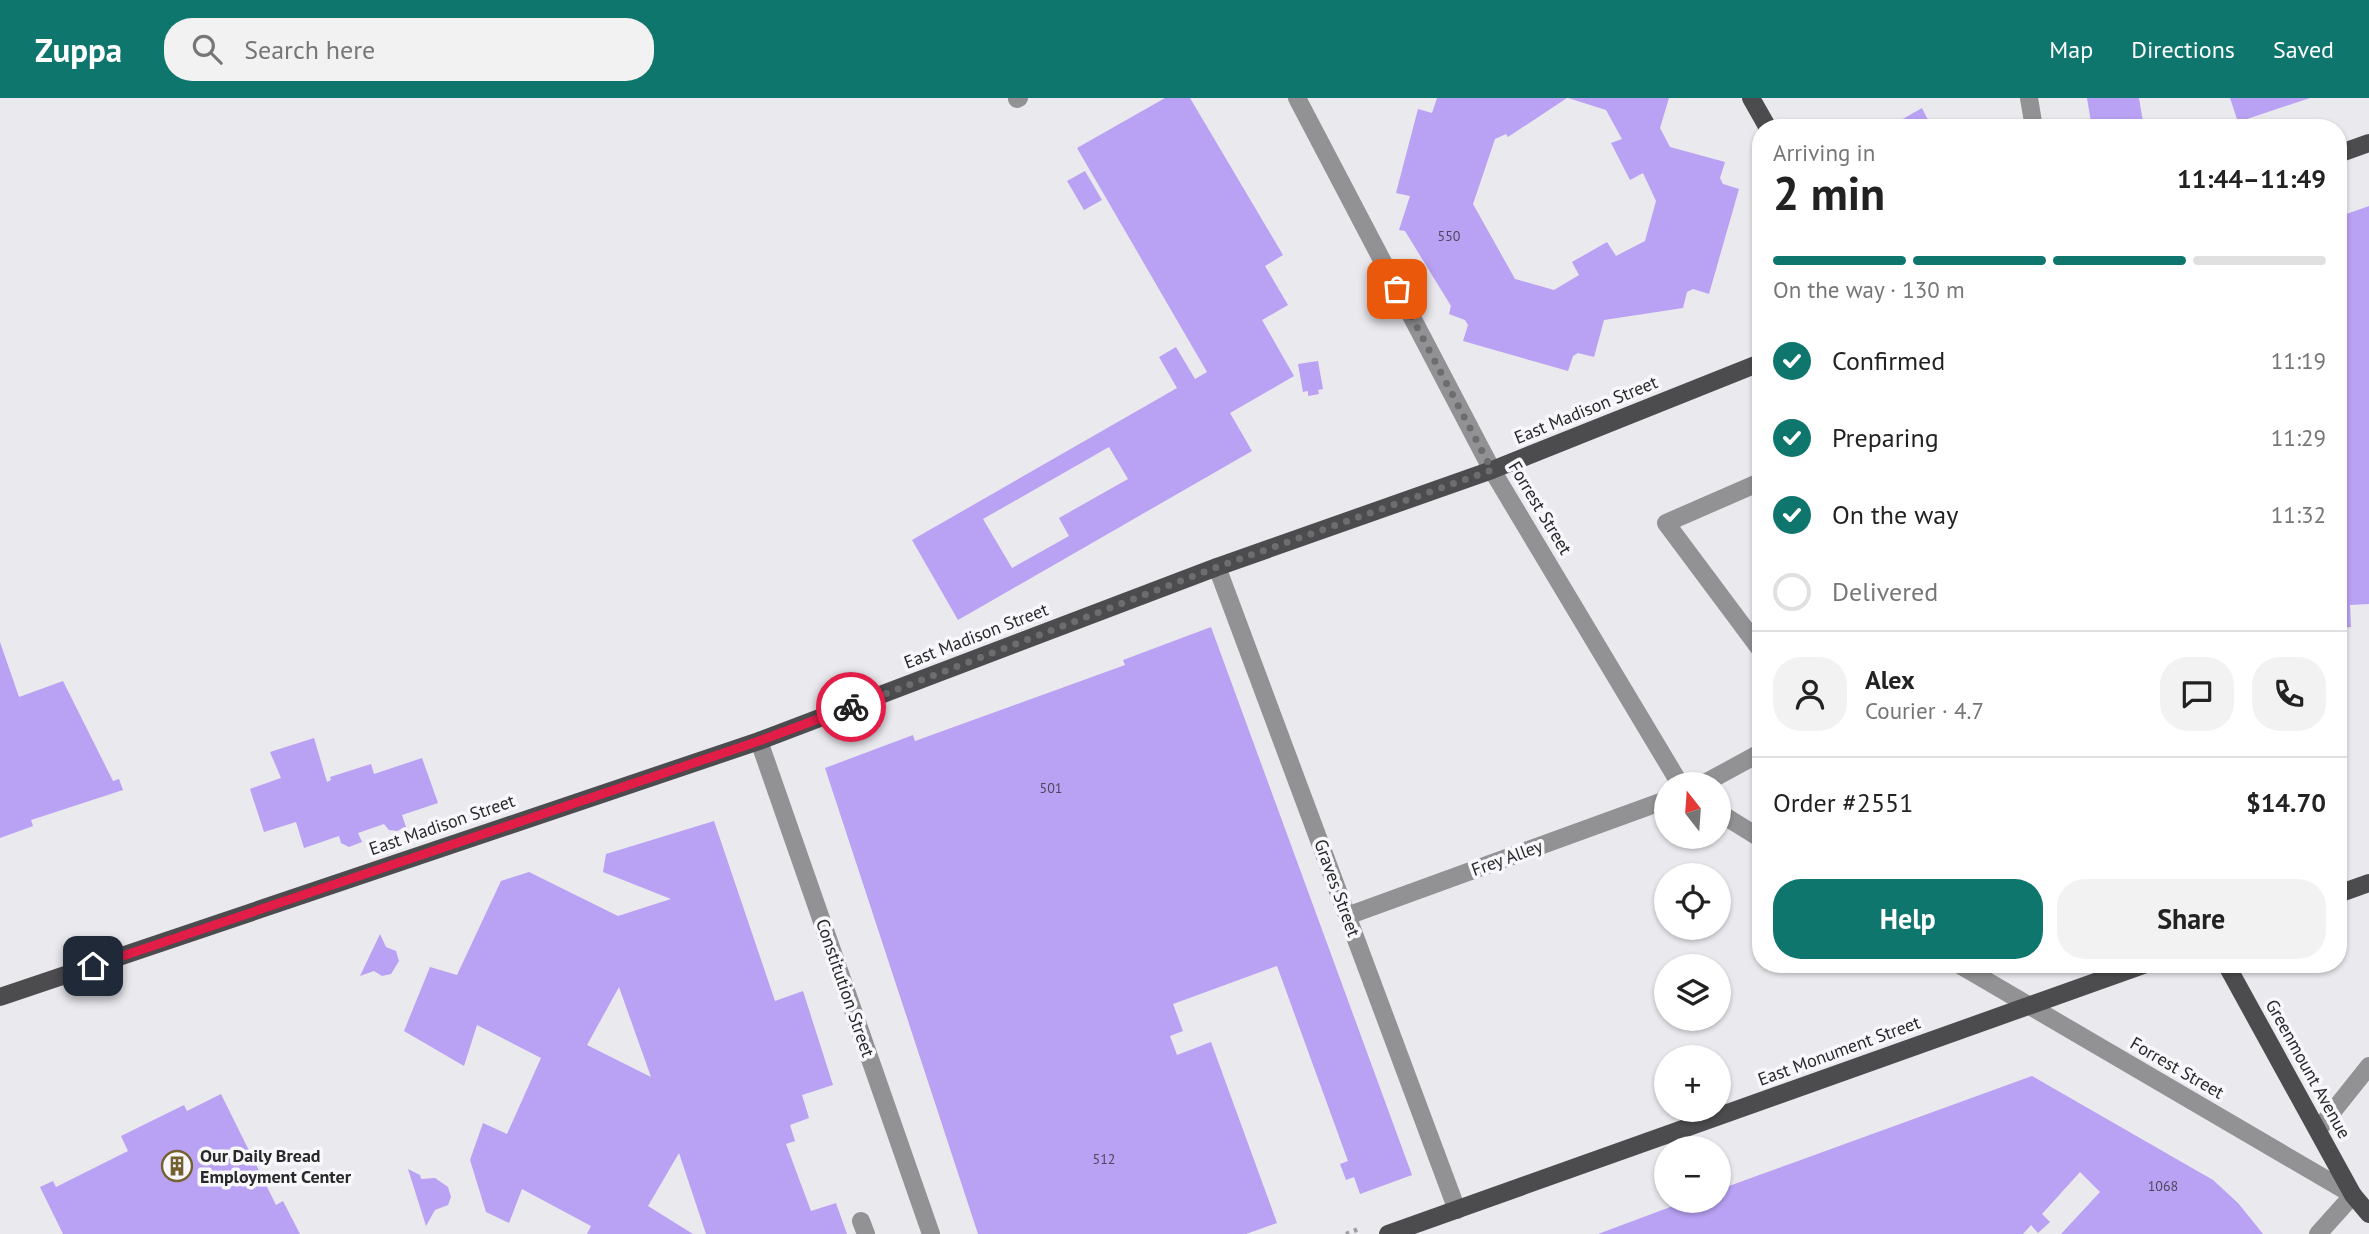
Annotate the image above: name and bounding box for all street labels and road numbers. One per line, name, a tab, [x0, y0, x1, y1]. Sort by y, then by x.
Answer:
street label: East Madison Street	[1511, 370, 1661, 449]
street label: Forrest Street	[1504, 457, 1577, 559]
street label: East Madison Street	[900, 597, 1051, 674]
street label: East Madison Street	[366, 789, 518, 860]
street label: Frey Alley	[1468, 834, 1546, 881]
street label: Graves Street	[1309, 836, 1366, 940]
street label: Constitution Street	[811, 916, 880, 1060]
street label: Greenmount Avenue	[2261, 995, 2356, 1142]
street label: East Monument Street	[1755, 1010, 1923, 1091]
street label: Forrest Street	[2126, 1031, 2228, 1104]

